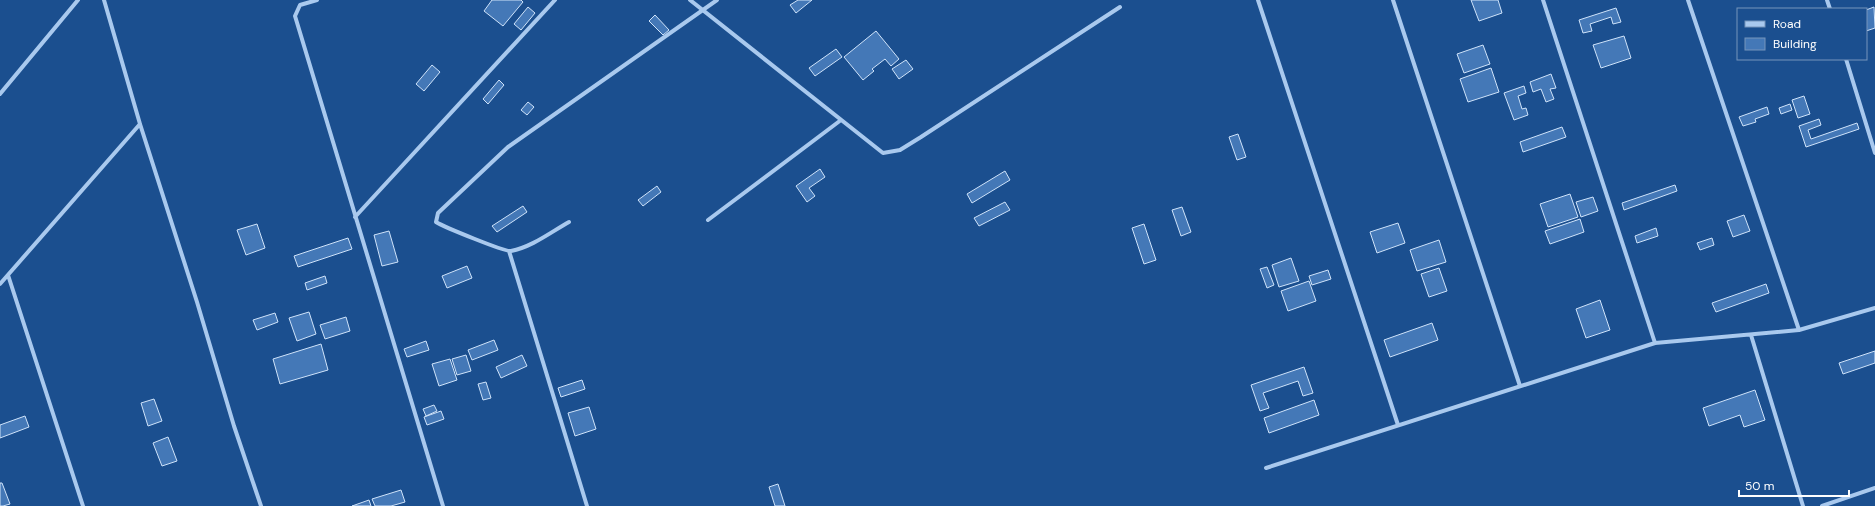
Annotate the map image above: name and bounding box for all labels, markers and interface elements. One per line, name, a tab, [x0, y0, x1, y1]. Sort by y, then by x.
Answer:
legend	[1737, 8, 1867, 60]
text: Road	[1773, 16, 1801, 32]
text: Building	[1773, 36, 1817, 52]
scale bar	[1739, 472, 1849, 498]
text: 50 m	[1745, 478, 1774, 494]

